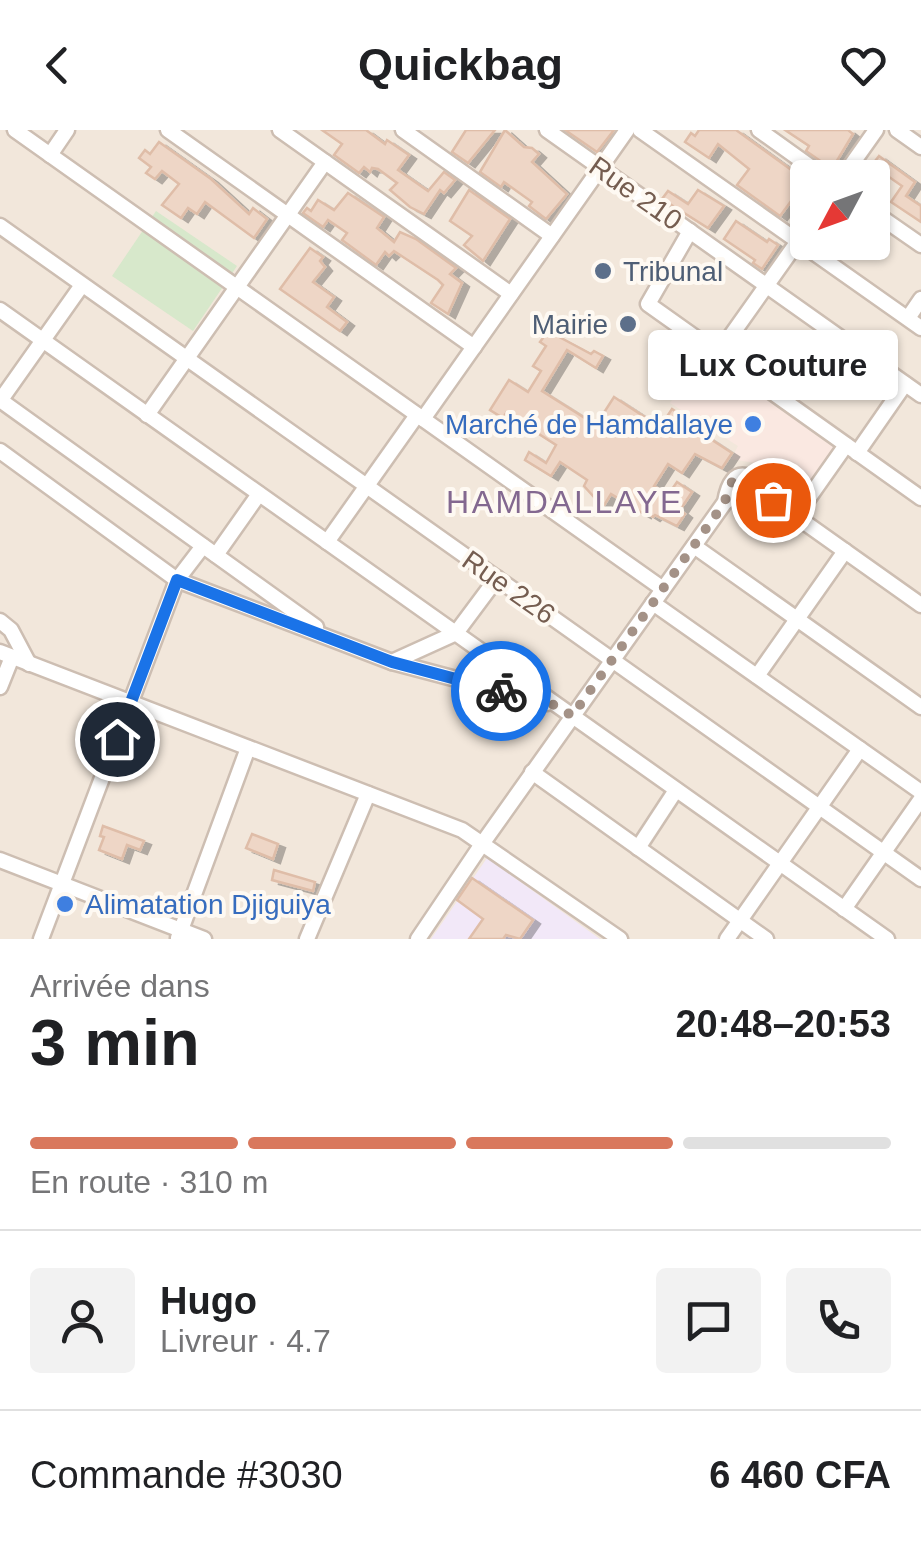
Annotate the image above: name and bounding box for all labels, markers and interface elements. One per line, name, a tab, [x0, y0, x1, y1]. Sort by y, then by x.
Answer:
icon: back	[30, 38, 85, 93]
icon: heart	[836, 38, 891, 93]
text: Quickbag	[358, 39, 563, 90]
street label: Rue 210	[583, 150, 688, 236]
north arrow	[790, 160, 890, 260]
map controls	[790, 160, 890, 260]
place label: Tribunal	[623, 256, 723, 287]
marker: Tribunal	[592, 260, 614, 282]
place label: Mairie	[532, 309, 608, 340]
marker: Mairie	[617, 313, 639, 335]
callout: Lux Couture	[648, 330, 898, 400]
text: Lux Couture	[679, 347, 867, 383]
place label: Marché de Hamdallaye	[445, 409, 733, 440]
marker: Marché de Hamdallaye	[742, 413, 764, 435]
pin	[731, 458, 816, 543]
icon: bag	[746, 473, 801, 528]
district label: HAMDALLAYE	[446, 484, 684, 520]
street label: Rue 226	[456, 544, 561, 630]
courier	[451, 641, 551, 741]
icon: bike	[474, 664, 529, 719]
pin	[75, 697, 160, 782]
icon: home	[90, 712, 145, 767]
place label: Alimatation Djiguiya	[85, 889, 331, 920]
marker: Alimatation Djiguiya	[54, 893, 76, 915]
text: Arrivée dans	[30, 968, 210, 1004]
text: 20:48–20:53	[675, 1003, 891, 1045]
text: 3 min	[30, 1006, 200, 1079]
text: En route · 310 m	[30, 1164, 268, 1200]
button: person	[30, 1268, 135, 1373]
button: chat	[656, 1268, 761, 1373]
button: phone	[786, 1268, 891, 1373]
text: Hugo	[160, 1280, 257, 1322]
text: Livreur · 4.7	[160, 1323, 331, 1359]
text: Commande #3030	[30, 1454, 343, 1496]
text: 6 460 CFA	[709, 1454, 891, 1496]

